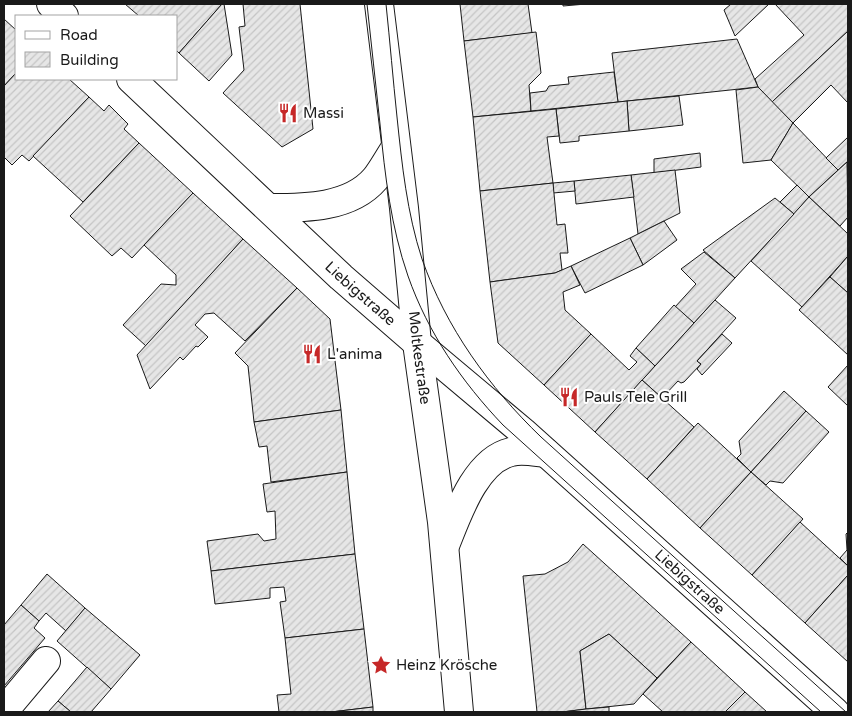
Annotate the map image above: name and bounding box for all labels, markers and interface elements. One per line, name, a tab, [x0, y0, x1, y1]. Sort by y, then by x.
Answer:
legend	[15, 15, 178, 80]
text: Road	[60, 26, 98, 44]
text: Building	[60, 51, 119, 69]
restaurant icon: Massi	[277, 102, 299, 124]
place label: Massi	[303, 104, 344, 122]
street label: Liebigstraße	[321, 258, 399, 329]
street label: Moltkestraße	[405, 310, 434, 406]
restaurant icon: L'anima	[301, 343, 323, 365]
place label: L'anima	[327, 345, 382, 363]
restaurant icon: Pauls Tele Grill	[558, 386, 580, 408]
place label: Pauls Tele Grill	[584, 388, 687, 406]
street label: Liebigstraße	[651, 546, 729, 618]
place icon: Heinz Krösche	[370, 654, 392, 676]
place label: Heinz Krösche	[396, 656, 497, 674]

